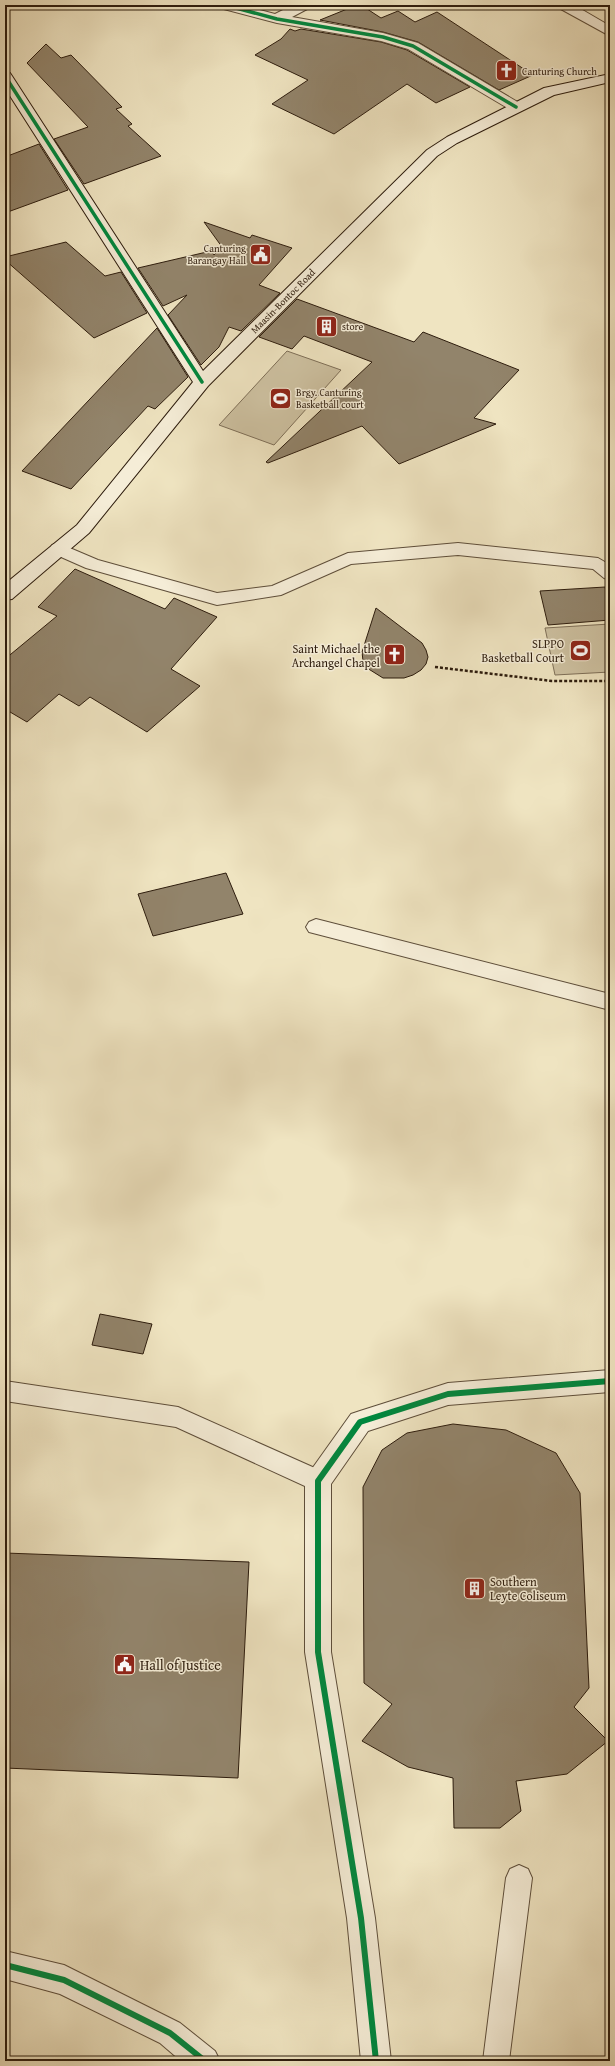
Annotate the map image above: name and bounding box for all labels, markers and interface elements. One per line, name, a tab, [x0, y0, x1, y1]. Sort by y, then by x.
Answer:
church icon: Canturing Church	[494, 58, 520, 84]
place label: Canturing Church	[522, 64, 597, 79]
place label: Canturing Barangay Hall	[187, 241, 246, 268]
public building icon: Canturing Barangay Hall	[248, 241, 274, 267]
street label: Maasin-Bontoc Road	[247, 265, 319, 337]
building icon: store	[313, 313, 339, 339]
place label: store	[342, 319, 364, 334]
sports icon: Brgy. Canturing Basketball court	[267, 385, 293, 411]
place label: Brgy. Canturing Basketball court	[296, 385, 364, 412]
place label: SLPPO Basketball Court	[481, 635, 565, 666]
sports icon: SLPPO Basketball Court	[567, 637, 593, 663]
place label: Saint Michael the Archangel Chapel	[292, 640, 381, 671]
church icon: Saint Michael the Archangel Chapel	[382, 642, 408, 668]
place label: Southern Leyte Coliseum	[490, 1573, 566, 1604]
building icon: Southern Leyte Coliseum	[461, 1575, 487, 1601]
public building icon: Hall of Justice	[111, 1652, 137, 1678]
place label: Hall of Justice	[140, 1655, 221, 1675]

